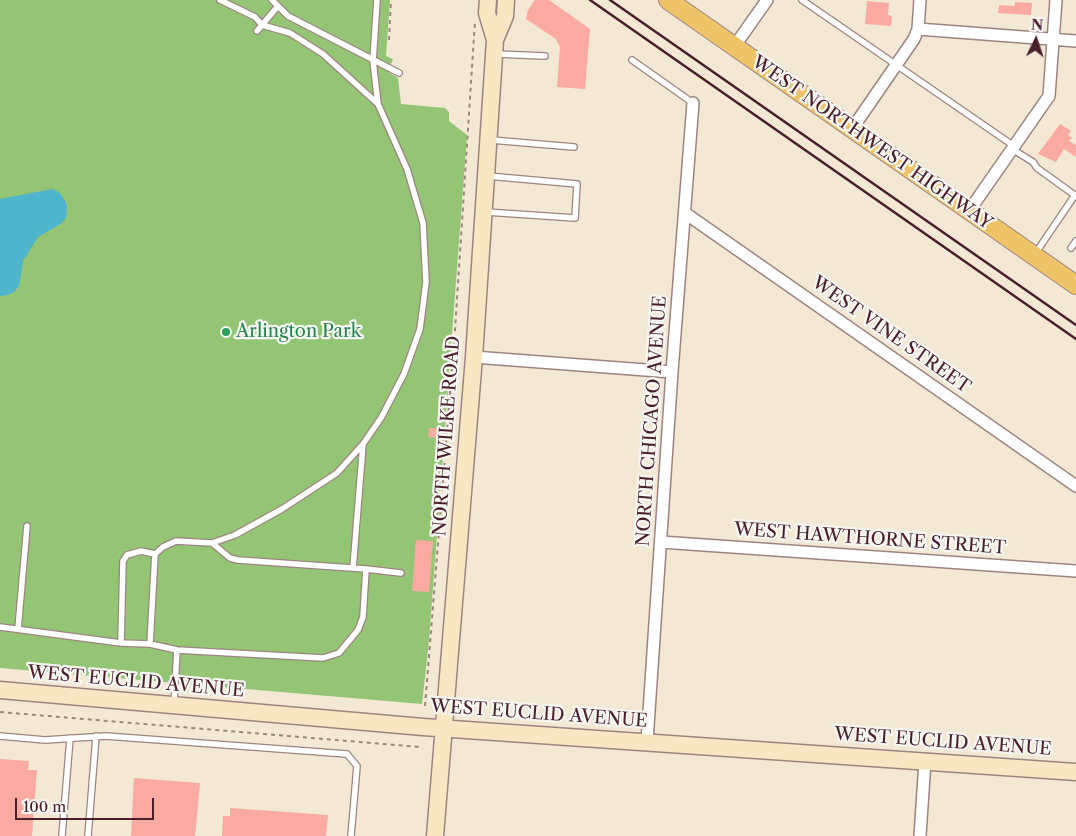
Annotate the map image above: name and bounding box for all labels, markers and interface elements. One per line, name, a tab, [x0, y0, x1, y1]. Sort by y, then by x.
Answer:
north arrow	[1011, 15, 1061, 65]
text: N	[1030, 16, 1044, 34]
street label: WEST NORTHWEST HIGHWAY	[748, 51, 996, 235]
street label: WEST VINE STREET	[808, 272, 974, 398]
street label: NORTH CHICAGO AVENUE	[632, 295, 672, 547]
place label: Arlington Park	[236, 321, 361, 343]
marker: Arlington Park	[220, 326, 232, 338]
street label: NORTH WILKE ROAD	[429, 335, 465, 537]
street label: WEST HAWTHORNE STREET	[733, 519, 1007, 559]
street label: WEST EUCLID AVENUE	[27, 662, 245, 702]
street label: WEST EUCLID AVENUE	[430, 696, 648, 732]
street label: WEST EUCLID AVENUE	[834, 724, 1052, 760]
scale bar	[18, 788, 156, 820]
text: 100 m	[23, 797, 66, 816]

